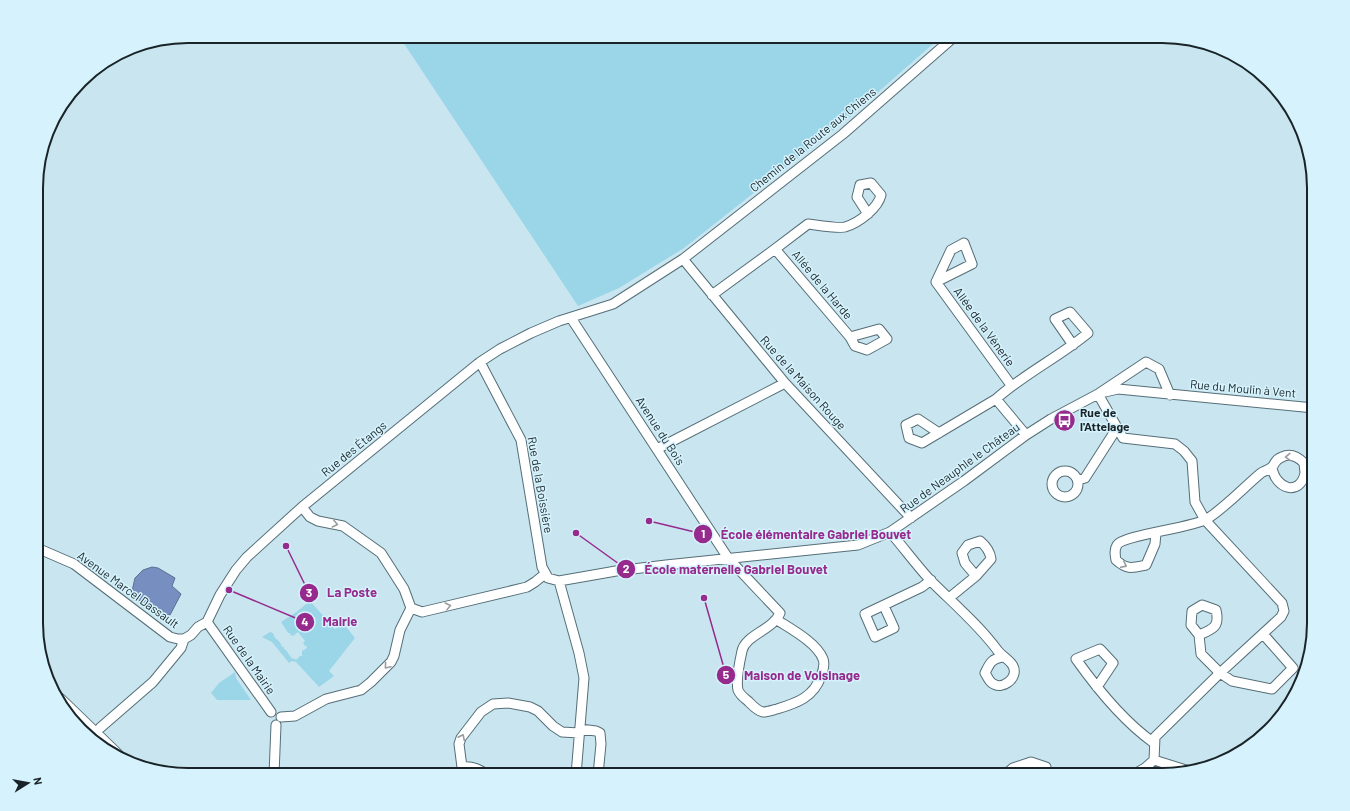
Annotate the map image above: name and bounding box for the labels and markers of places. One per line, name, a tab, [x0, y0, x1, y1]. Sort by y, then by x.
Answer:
place label: Rue de l'Attelage	[1080, 405, 1130, 433]
bus stop icon: Rue de l'Attelage	[1051, 407, 1077, 433]
callout: École élémentaire Gabriel Bouvet	[693, 522, 919, 547]
callout: École maternelle Gabriel Bouvet	[616, 557, 835, 582]
callout: La Poste	[299, 580, 385, 605]
callout: Mairie	[295, 609, 366, 634]
callout: Maison de Voisinage	[716, 663, 867, 688]

